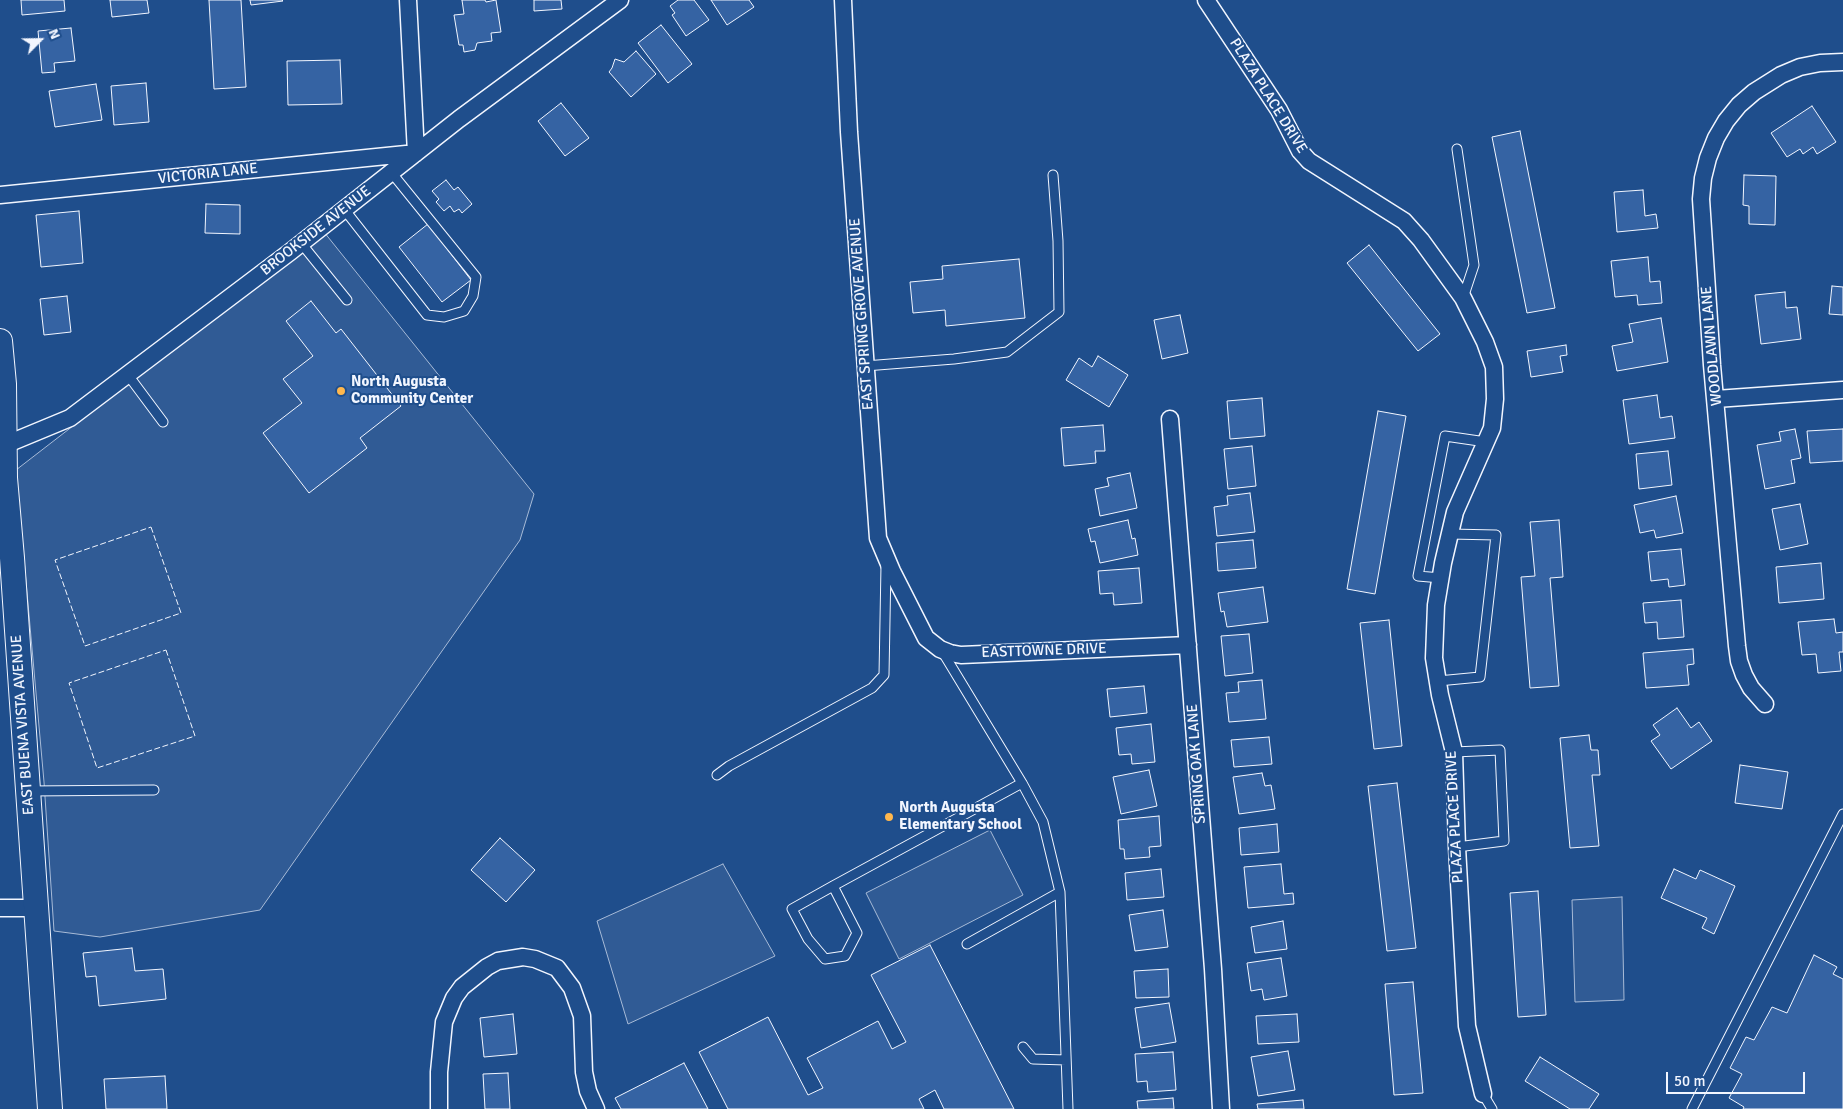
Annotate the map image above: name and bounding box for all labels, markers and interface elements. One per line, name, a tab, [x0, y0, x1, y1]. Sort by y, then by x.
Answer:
north arrow	[15, 15, 65, 65]
text: N	[45, 26, 64, 42]
street label: PLAZA PLACE DRIVE	[1225, 35, 1311, 157]
street label: VICTORIA LANE	[157, 160, 259, 188]
street label: BROOKSIDE AVENUE	[257, 182, 375, 280]
street label: EAST SPRING GROVE AVENUE	[846, 217, 878, 411]
street label: WOODLAWN LANE	[1698, 285, 1726, 407]
place label: North Augusta Community Center	[351, 373, 473, 408]
marker: North Augusta Community Center	[335, 385, 347, 397]
street label: EAST BUENA VISTA AVENUE	[8, 634, 38, 816]
street label: EASTTOWNE DRIVE	[981, 640, 1107, 662]
street label: SPRING OAK LANE	[1184, 704, 1210, 824]
street label: PLAZA PLACE DRIVE	[1443, 750, 1467, 884]
place label: North Augusta Elementary School	[899, 799, 1022, 834]
marker: North Augusta Elementary School	[883, 811, 895, 823]
scale bar	[1668, 1062, 1807, 1094]
text: 50 m	[1674, 1072, 1705, 1090]

